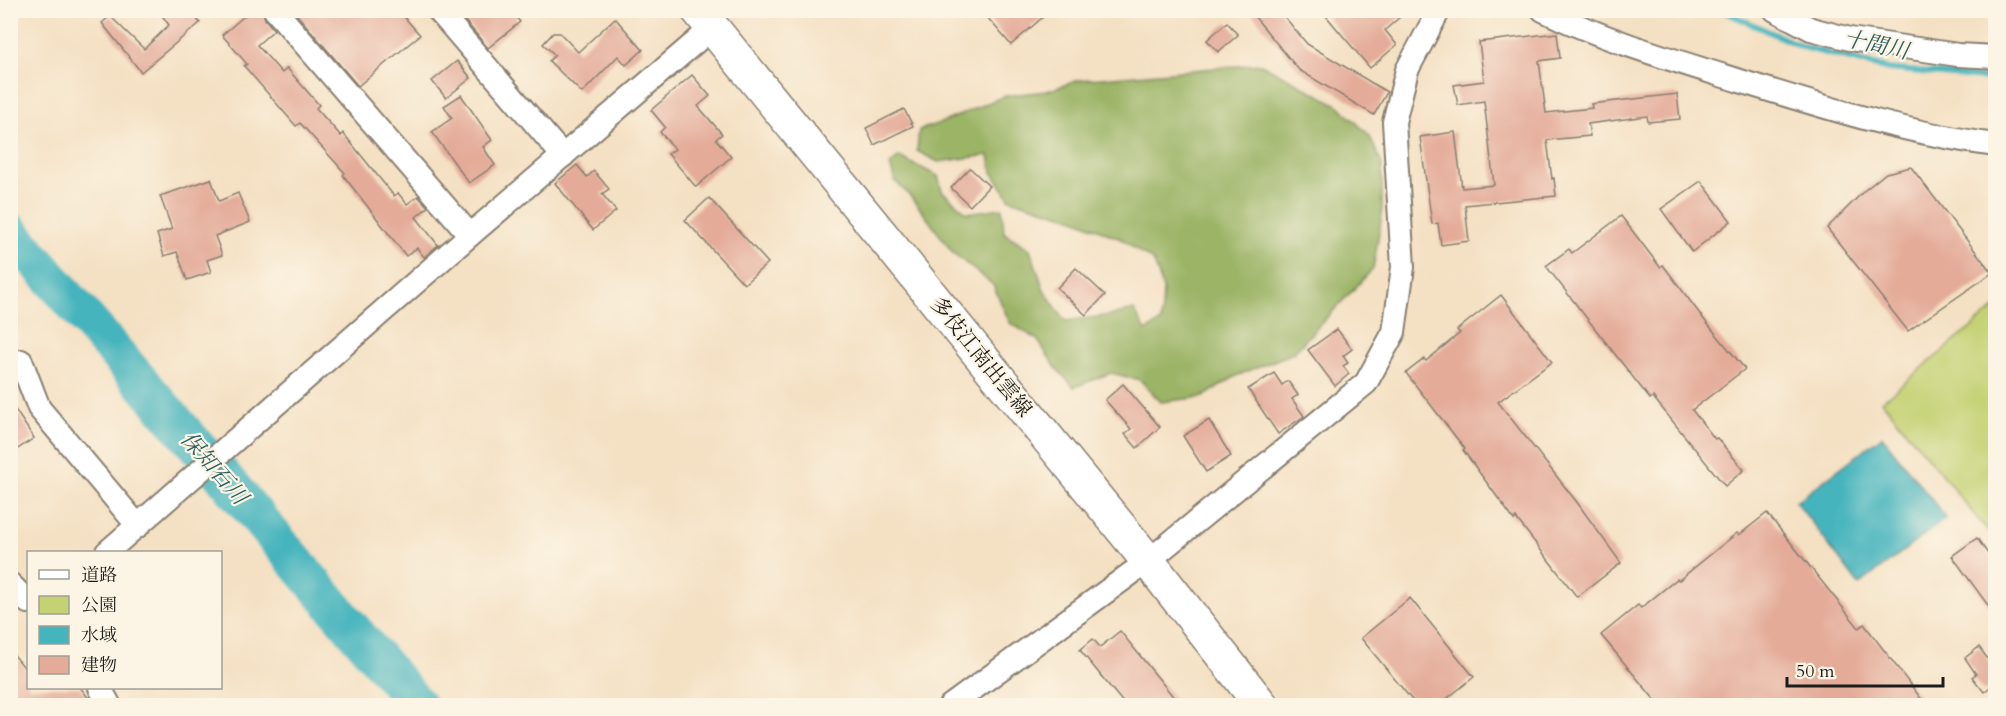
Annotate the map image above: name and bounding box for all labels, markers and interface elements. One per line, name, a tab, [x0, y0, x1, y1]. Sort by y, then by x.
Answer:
water label: 十間川	[1841, 23, 1913, 67]
street label: 多伎江南出雲線	[923, 291, 1039, 423]
water label: 保知石川	[174, 425, 255, 513]
legend	[27, 551, 222, 689]
text: 道路	[81, 563, 117, 588]
text: 公園	[81, 593, 117, 618]
text: 水域	[81, 623, 117, 648]
scale bar	[1787, 650, 1943, 688]
text: 建物	[81, 653, 117, 678]
text: 50 m	[1796, 659, 1835, 684]

